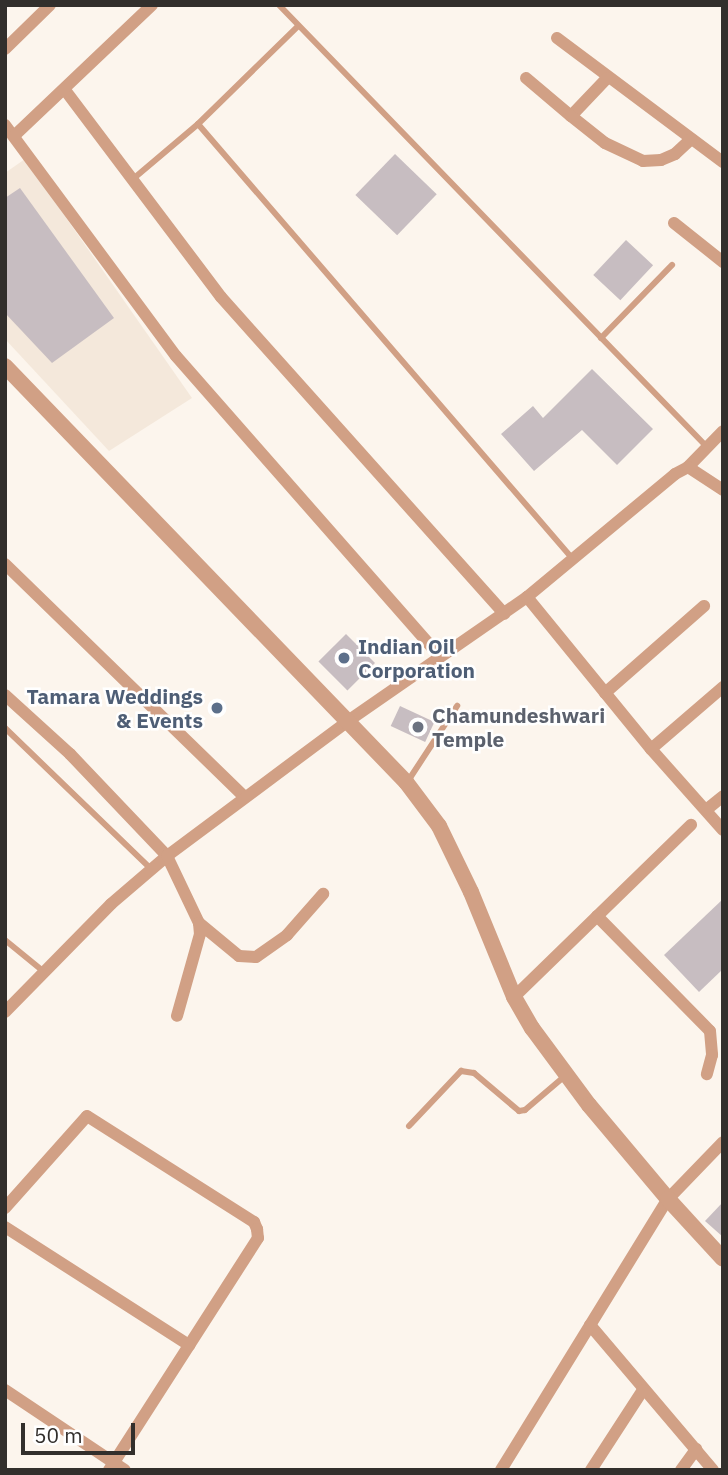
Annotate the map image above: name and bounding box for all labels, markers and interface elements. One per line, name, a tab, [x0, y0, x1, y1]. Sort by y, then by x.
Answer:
place label: Indian Oil Corporation	[358, 633, 475, 683]
marker: Indian Oil Corporation	[336, 650, 352, 666]
place label: Tamara Weddings & Events	[26, 683, 203, 733]
marker: Tamara Weddings & Events	[209, 700, 225, 716]
place label: Chamundeshwari Temple	[432, 702, 605, 752]
marker: Chamundeshwari Temple	[410, 719, 426, 735]
scale bar	[24, 1408, 138, 1452]
text: 50 m	[34, 1421, 83, 1449]

